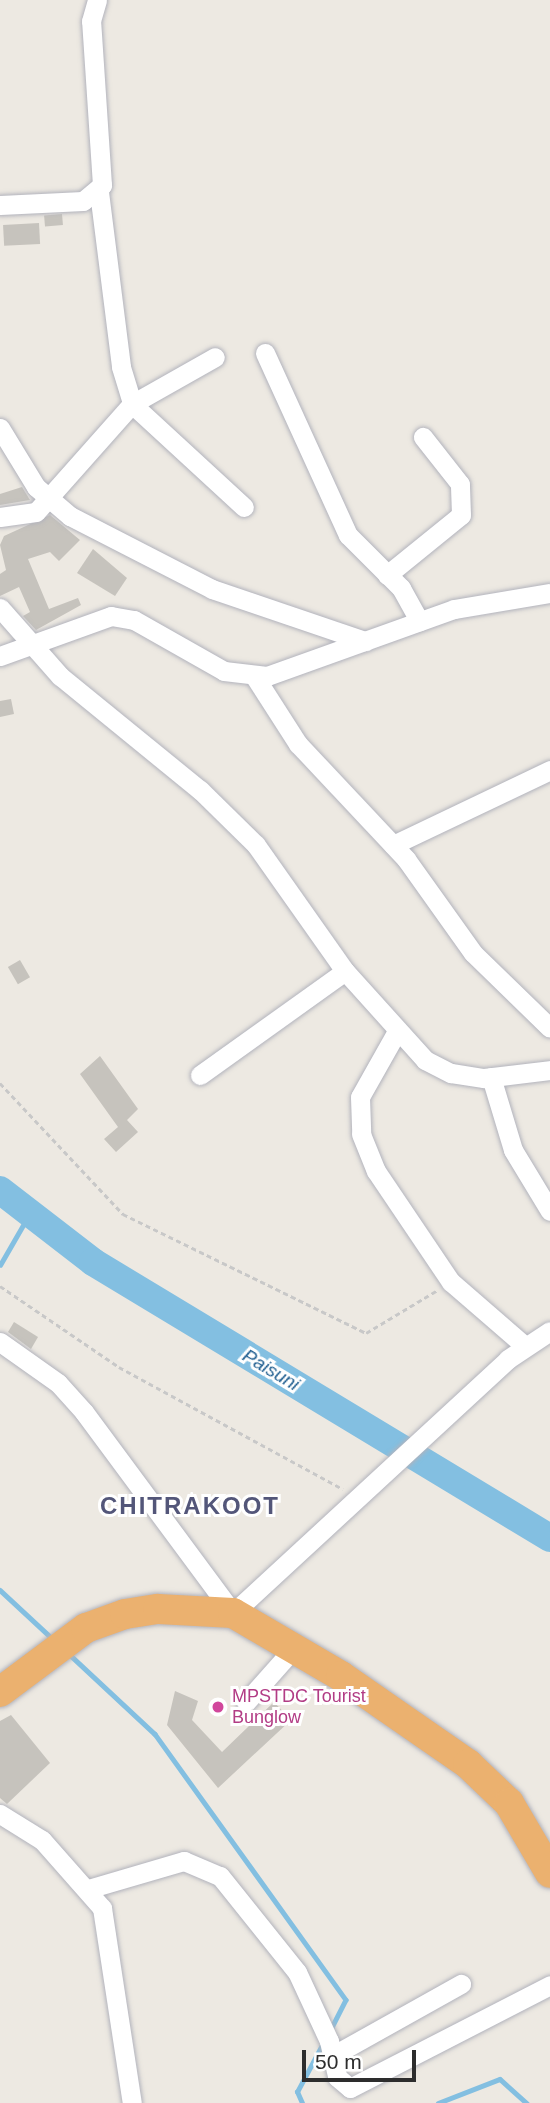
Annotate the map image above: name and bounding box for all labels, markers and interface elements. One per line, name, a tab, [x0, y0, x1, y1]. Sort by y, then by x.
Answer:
water label: Paisuni	[238, 1344, 304, 1396]
district label: CHITRAKOOT	[101, 1492, 279, 1520]
place label: MPSTDC Tourist Bunglow	[232, 1686, 366, 1728]
marker: MPSTDC Tourist Bunglow	[210, 1699, 226, 1715]
scale bar	[305, 2036, 419, 2080]
text: 50 m	[315, 2050, 362, 2073]

